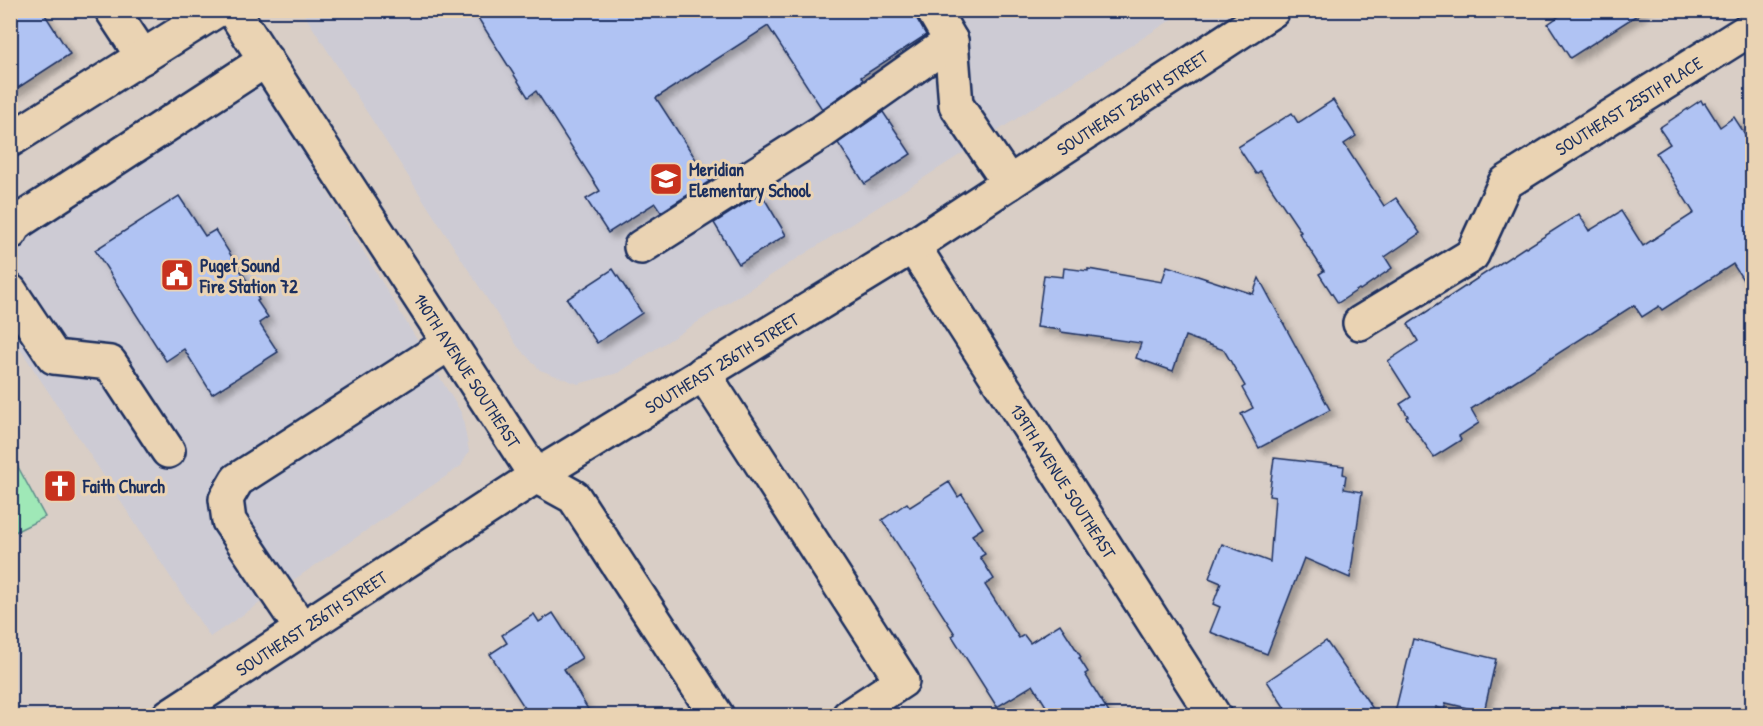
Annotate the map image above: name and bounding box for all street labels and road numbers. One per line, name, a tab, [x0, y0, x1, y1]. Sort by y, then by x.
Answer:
street label: SOUTHEAST 256TH STREET	[1051, 43, 1213, 161]
street label: SOUTHEAST 255TH PLACE	[1550, 50, 1707, 161]
street label: 140TH AVENUE SOUTHEAST	[408, 288, 527, 453]
street label: SOUTHEAST 256TH STREET	[640, 306, 804, 419]
street label: 139TH AVENUE SOUTHEAST	[1005, 399, 1123, 564]
street label: SOUTHEAST 256TH STREET	[231, 564, 392, 682]

